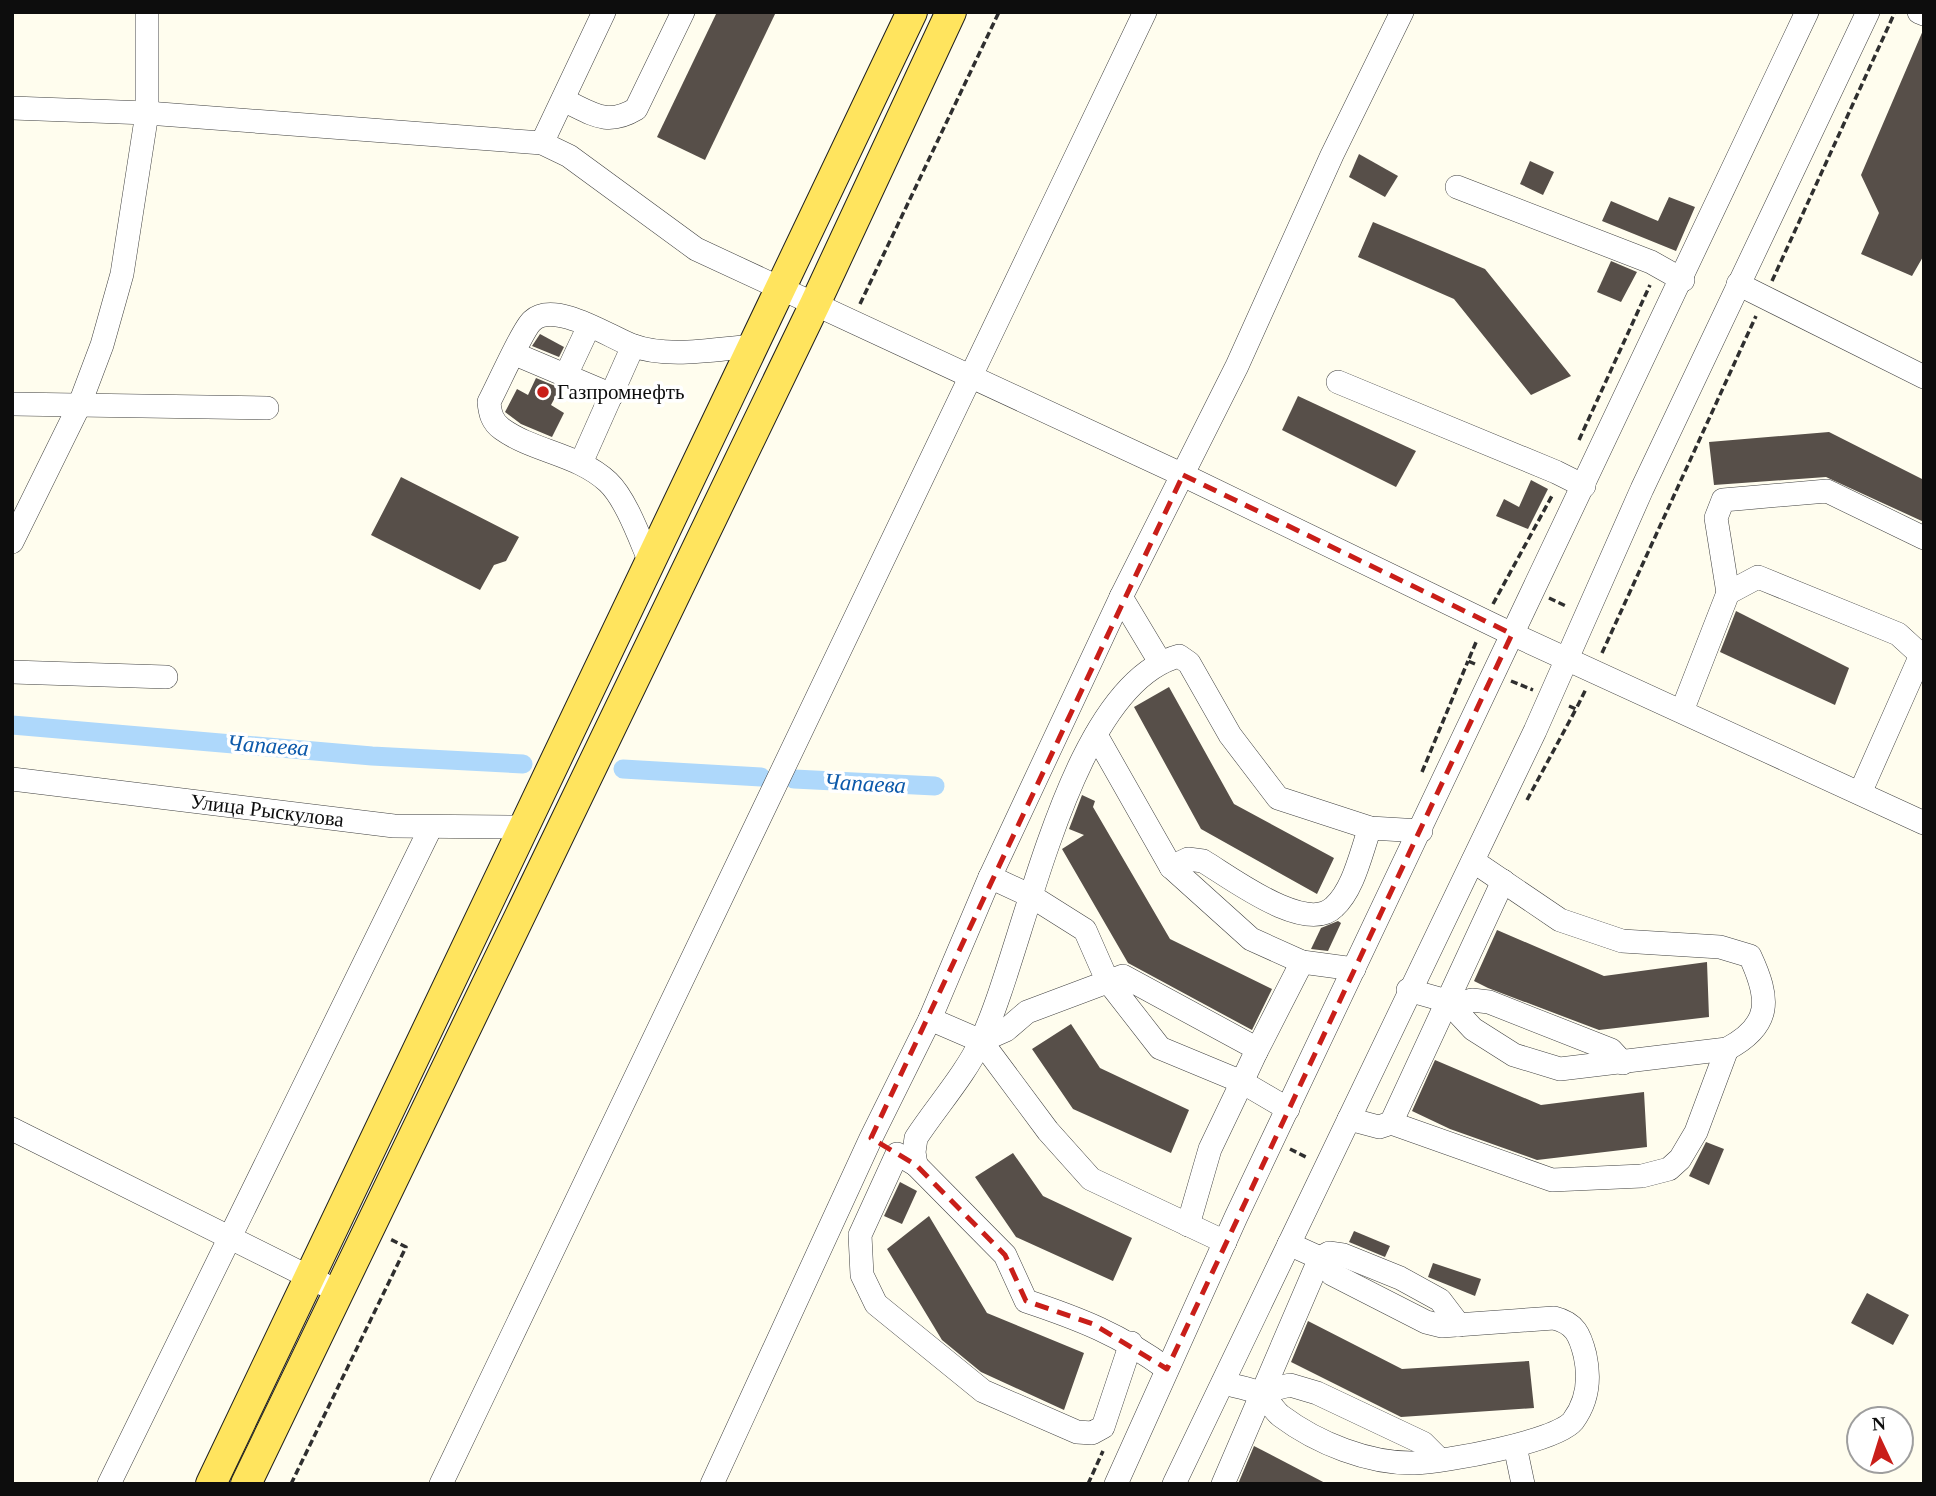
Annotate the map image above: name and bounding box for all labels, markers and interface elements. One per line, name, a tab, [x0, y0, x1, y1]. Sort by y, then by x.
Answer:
place label: Газпромнефть	[557, 380, 685, 404]
marker: Газпромнефть	[535, 384, 551, 400]
water label: Чапаева	[226, 730, 310, 761]
water label: Чапаева	[823, 769, 907, 798]
street label: Улица Рыскулова	[189, 789, 346, 832]
north arrow	[1845, 1405, 1915, 1475]
text: N	[1871, 1413, 1887, 1434]

